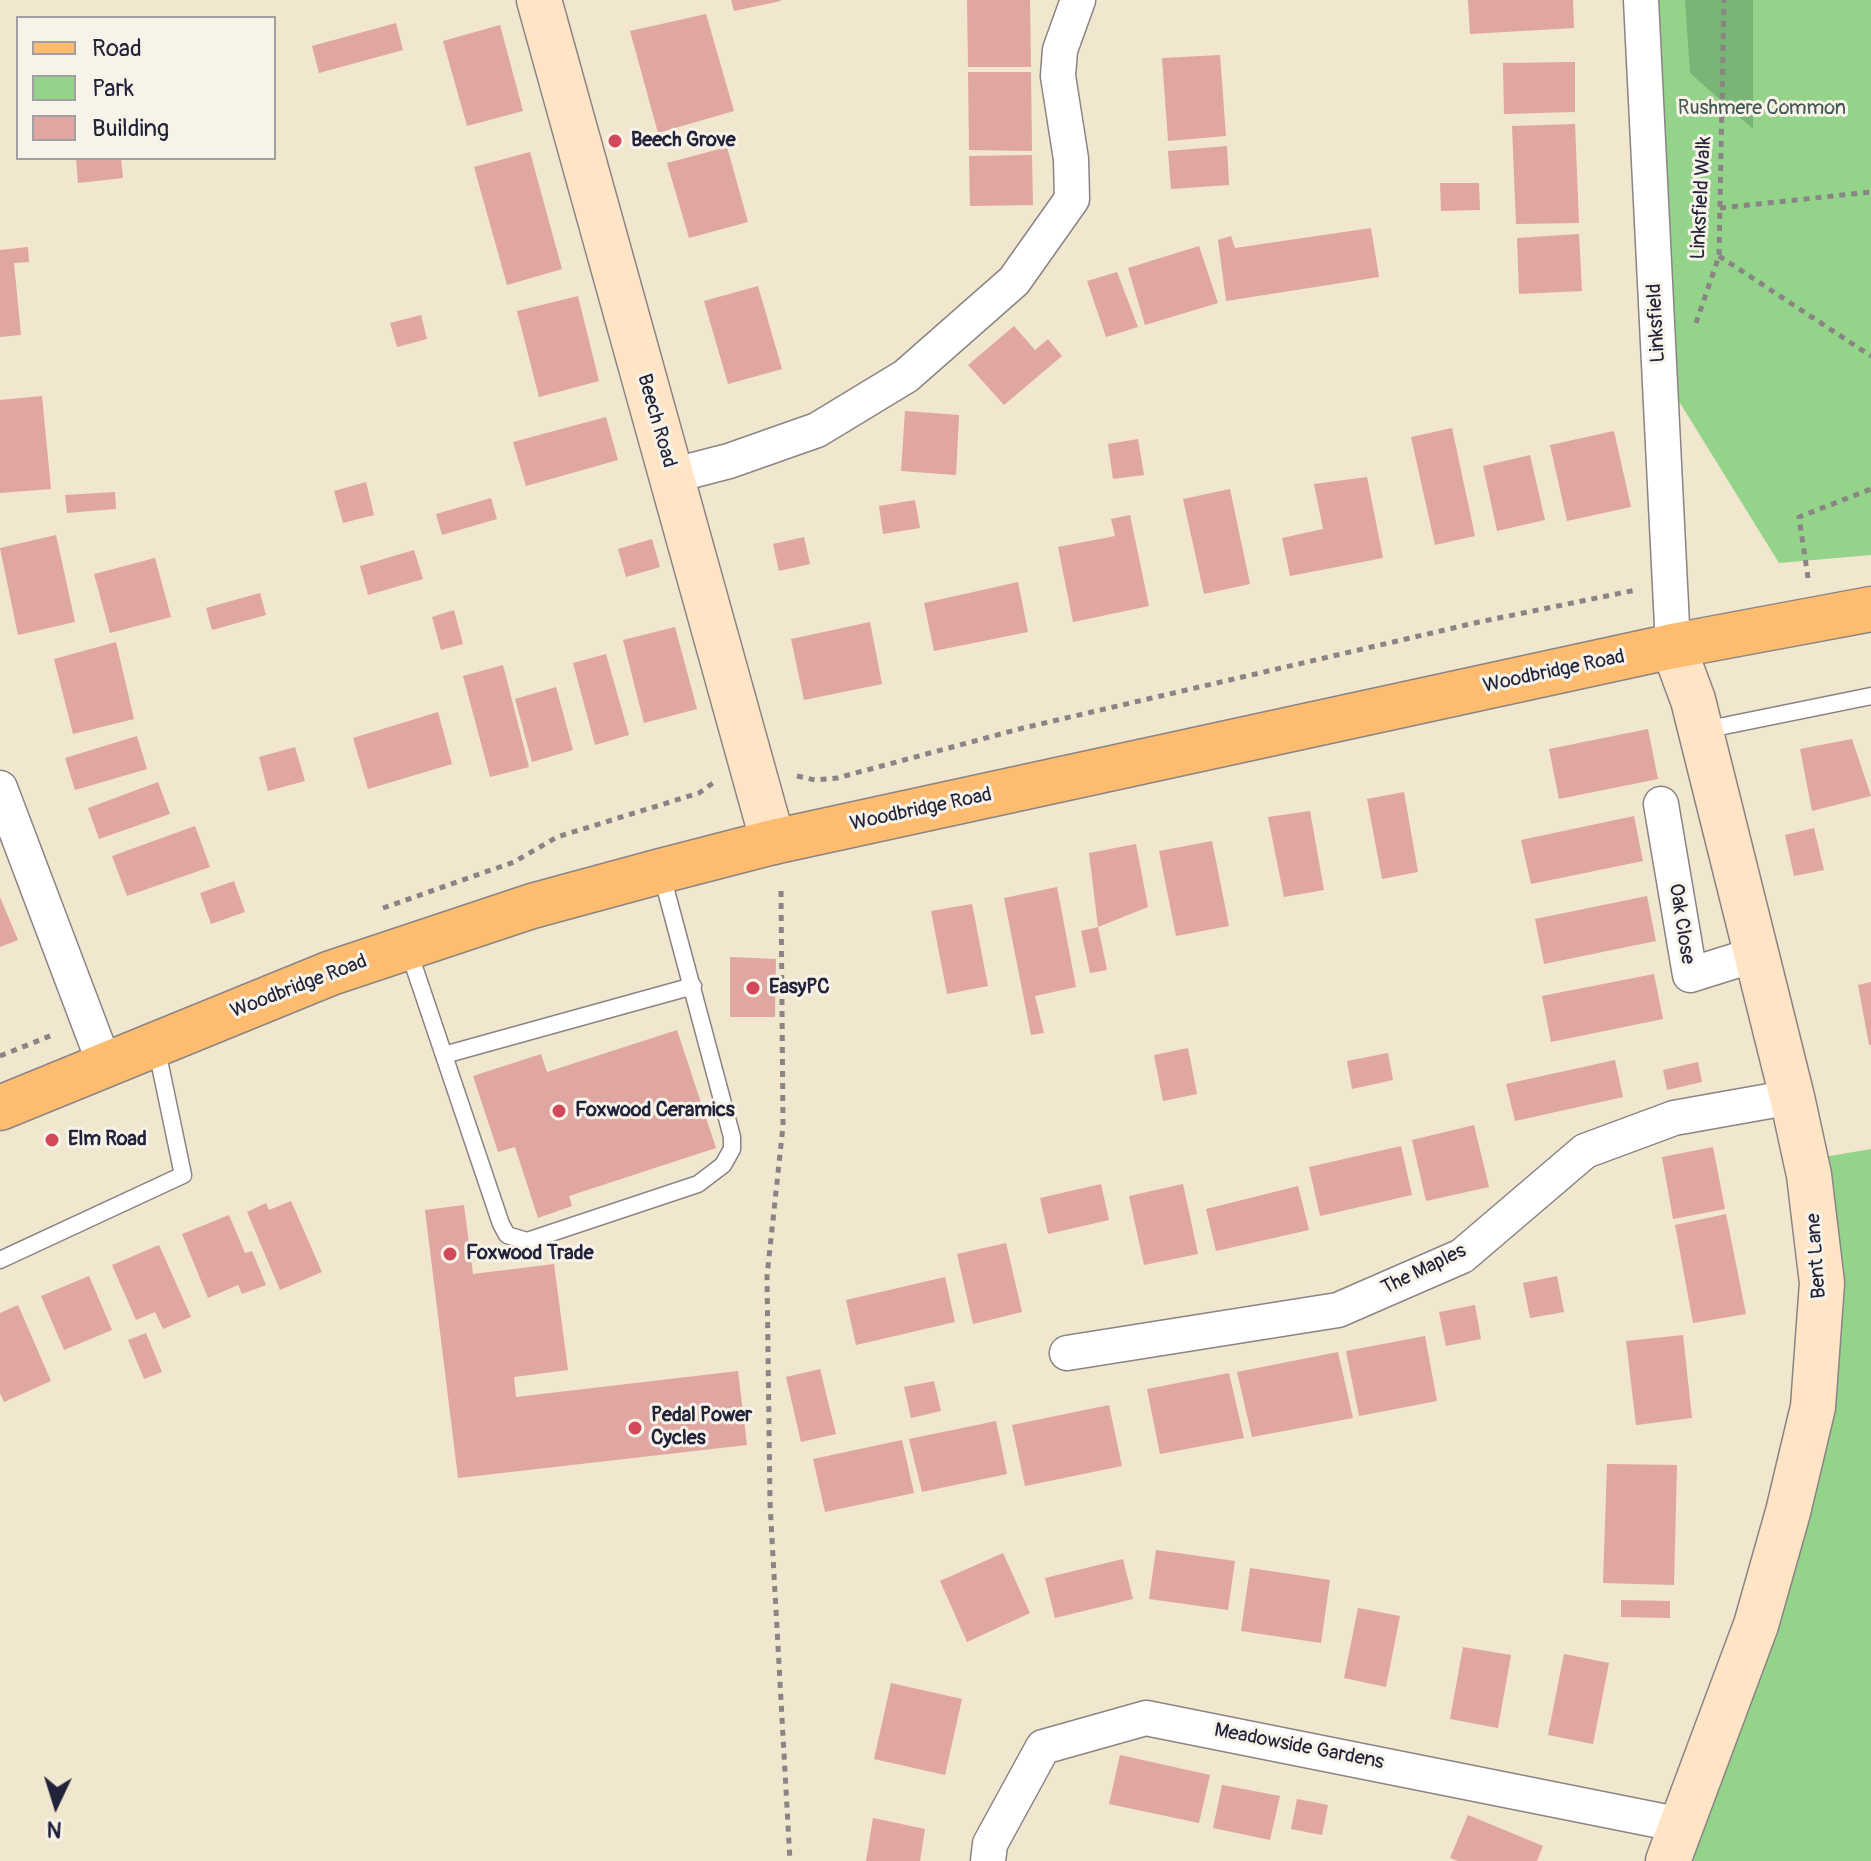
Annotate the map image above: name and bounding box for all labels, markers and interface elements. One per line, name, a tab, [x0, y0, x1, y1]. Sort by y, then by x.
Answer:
legend	[16, 16, 276, 160]
text: Road	[92, 34, 142, 63]
text: Park	[92, 74, 134, 103]
park label: Rushmere Common	[1678, 97, 1846, 121]
text: Building	[92, 114, 169, 143]
place label: Beech Grove	[631, 129, 736, 153]
marker: Beech Grove	[606, 132, 624, 150]
street label: Linksfield Walk	[1687, 136, 1717, 260]
street label: Linksfield	[1643, 283, 1671, 363]
street label: Beech Road	[631, 371, 681, 471]
street label: Woodbridge Road	[1481, 645, 1627, 699]
street label: Woodbridge Road	[848, 783, 994, 837]
street label: Oak Close	[1663, 882, 1699, 966]
street label: Woodbridge Road	[227, 950, 371, 1024]
place label: EasyPC	[769, 976, 830, 1000]
marker: EasyPC	[744, 979, 762, 997]
place label: Foxwood Ceramics	[575, 1099, 735, 1123]
marker: Foxwood Ceramics	[550, 1102, 568, 1120]
place label: Elm Road	[68, 1128, 147, 1152]
marker: Elm Road	[43, 1131, 61, 1149]
street label: Bent Lane	[1802, 1213, 1832, 1299]
street label: The Maples	[1378, 1239, 1470, 1301]
place label: Foxwood Trade	[466, 1242, 594, 1266]
marker: Foxwood Trade	[441, 1245, 459, 1263]
place label: Pedal Power Cycles	[651, 1404, 752, 1451]
marker: Pedal Power Cycles	[626, 1419, 644, 1437]
street label: Meadowside Gardens	[1212, 1719, 1386, 1775]
north arrow	[16, 1765, 96, 1845]
text: N	[46, 1814, 63, 1843]

